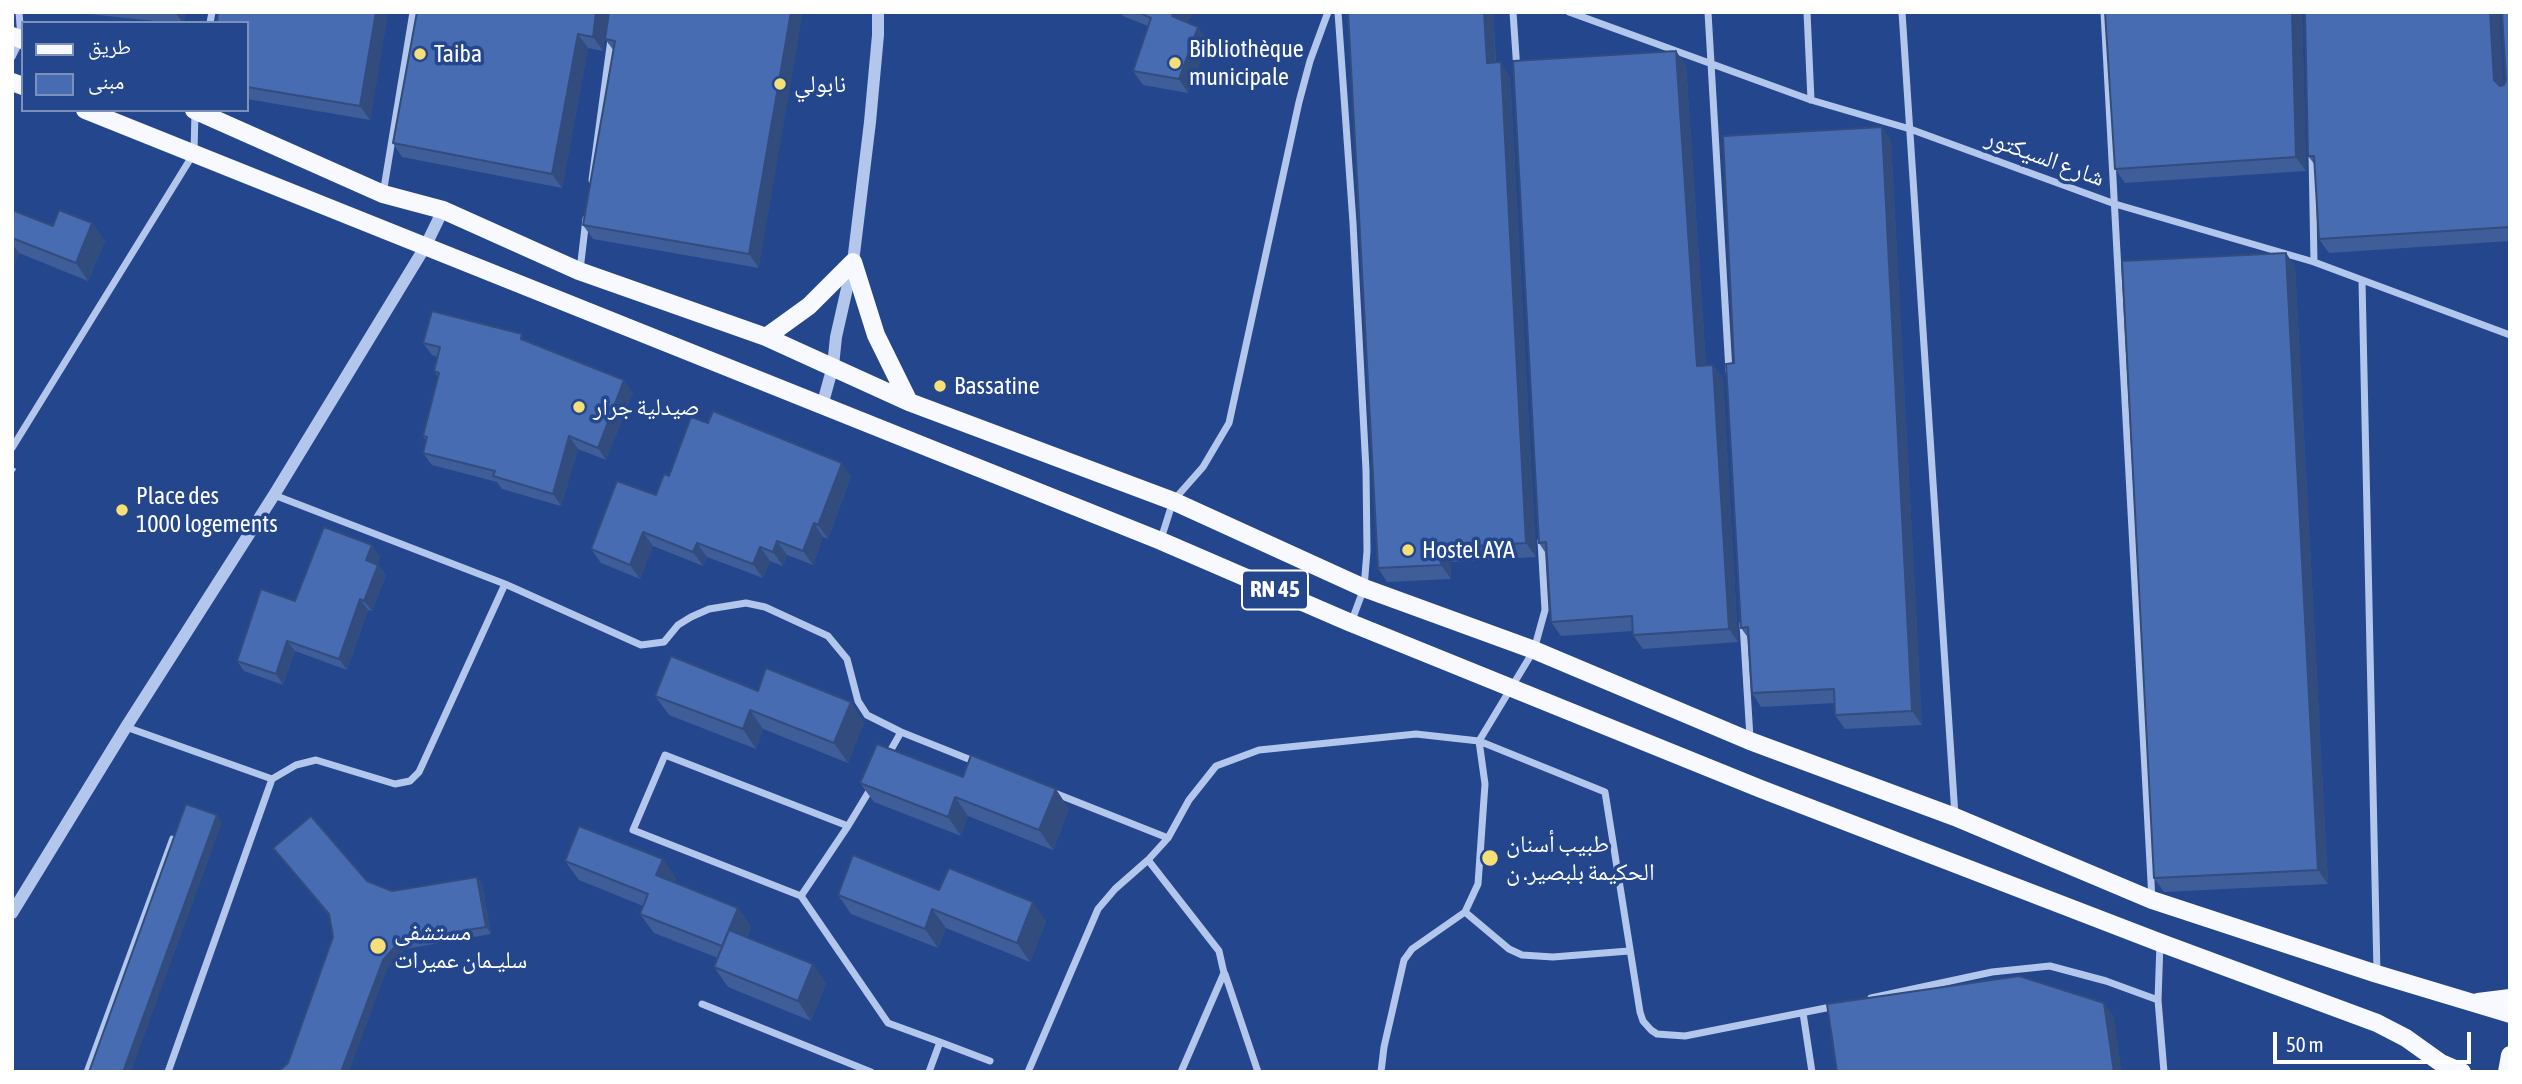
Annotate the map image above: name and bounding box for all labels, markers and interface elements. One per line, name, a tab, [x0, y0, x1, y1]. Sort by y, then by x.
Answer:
legend	[21, 21, 248, 112]
text: طريق	[88, 34, 131, 58]
place label: Bibliothèque municipale	[1189, 35, 1304, 91]
place label: Taiba	[434, 40, 482, 68]
marker: Taiba	[412, 46, 428, 62]
marker: Bibliothèque municipale	[1167, 55, 1183, 71]
text: مبنى	[88, 69, 124, 93]
place label: نابولي	[794, 70, 846, 98]
marker: نابولي	[772, 76, 788, 92]
street label: شارع السيكتور	[1982, 123, 2108, 193]
place label: Bassatine	[954, 372, 1040, 400]
marker: Bassatine	[932, 378, 948, 394]
place label: صيدلية جرار	[593, 393, 700, 421]
marker: صيدلية جرار	[571, 399, 587, 415]
place label: Place des 1000 logements	[136, 482, 278, 538]
marker: Place des 1000 logements	[114, 502, 130, 518]
place label: Hostel AYA	[1422, 536, 1515, 564]
marker: Hostel AYA	[1400, 542, 1416, 558]
road number: RN 45	[1242, 570, 1308, 610]
place label: طبيب أسنان الحكيمة بلبصير. ن	[1506, 830, 1655, 886]
marker: طبيب أسنان الحكيمة بلبصير. ن	[1480, 848, 1500, 868]
place label: مستشفى سليـمان عميرات	[394, 918, 527, 974]
marker: مستشفى سليـمان عميرات	[368, 936, 388, 956]
scale bar	[2277, 1018, 2475, 1062]
text: 50 m	[2286, 1032, 2324, 1056]

